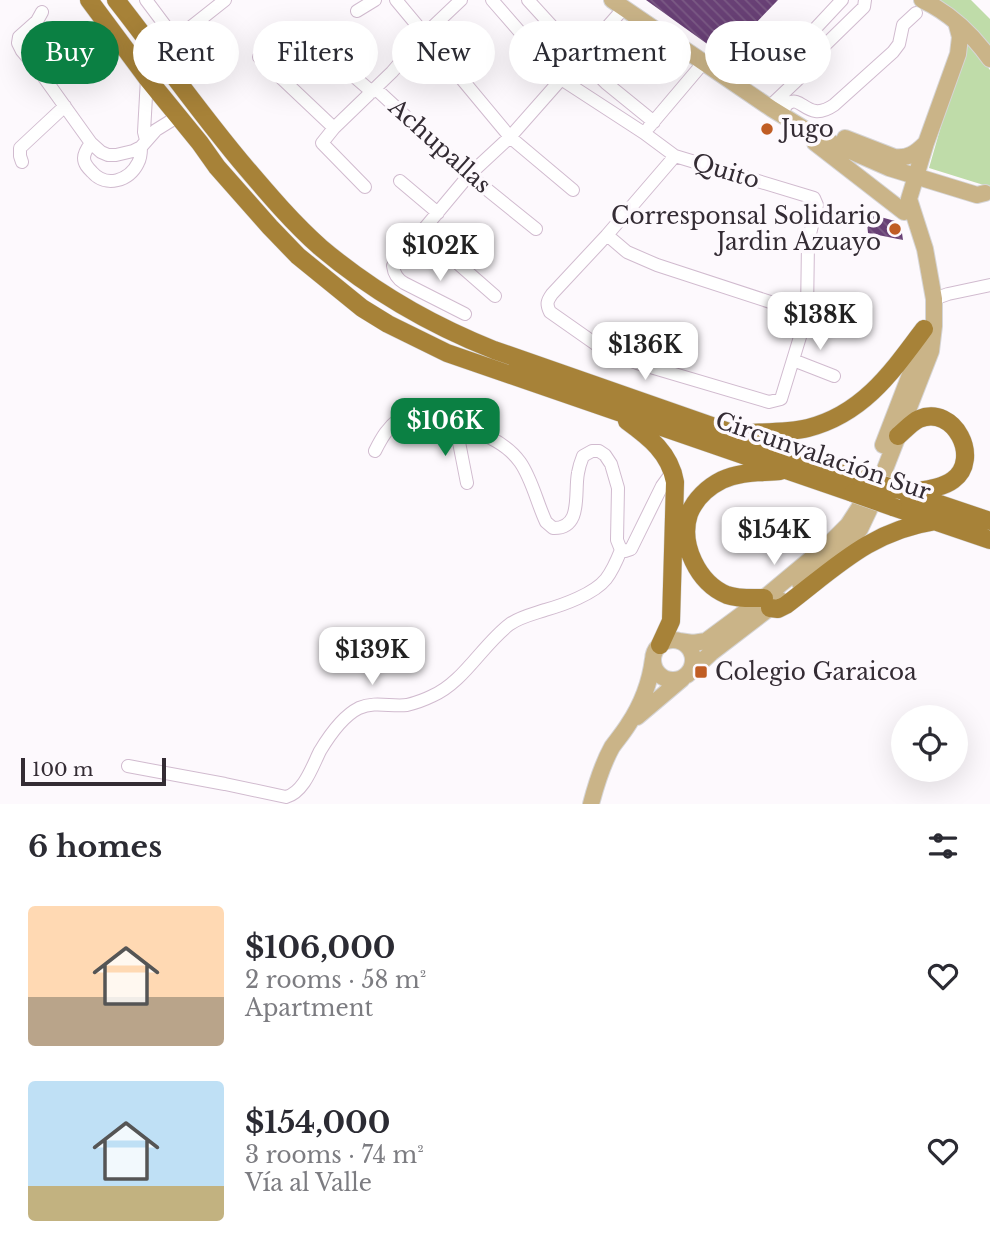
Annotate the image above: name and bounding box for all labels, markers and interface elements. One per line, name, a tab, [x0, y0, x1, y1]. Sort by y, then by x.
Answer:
chip: Buy	[21, 21, 119, 84]
chip: Rent	[133, 21, 239, 84]
chip: Filters	[253, 21, 378, 84]
chip: New	[392, 21, 495, 84]
chip: Apartment	[509, 21, 691, 84]
chip: House	[705, 21, 831, 84]
street label: Achupallas	[383, 92, 497, 199]
place label: Jugo	[778, 115, 834, 143]
marker: Jugo	[759, 121, 775, 137]
street label: Quito	[689, 148, 763, 194]
place label: Corresponsal Solidario Jardin Azuayo	[611, 202, 881, 256]
marker: Corresponsal Solidario Jardin Azuayo	[887, 221, 903, 237]
pin: $102K	[391, 224, 489, 283]
text: $102K	[402, 232, 478, 260]
pin: $138K	[771, 292, 869, 352]
text: $138K	[783, 301, 857, 329]
pin: $136K	[596, 322, 694, 382]
text: $136K	[608, 331, 682, 359]
pin: $106K	[396, 398, 494, 458]
street label: Circunvalación Sur	[712, 406, 934, 506]
text: $106K	[407, 407, 483, 435]
pin: $154K	[725, 508, 823, 567]
text: $154K	[738, 516, 810, 544]
pin: $139K	[323, 628, 421, 687]
text: $139K	[335, 636, 409, 664]
place label: Colegio Garaicoa	[715, 658, 917, 686]
marker: Colegio Garaicoa	[693, 664, 709, 680]
map controls	[891, 705, 968, 782]
button: locate	[891, 705, 968, 782]
scale bar	[21, 755, 166, 787]
text: 100 m	[32, 758, 93, 781]
icon: filters	[924, 827, 962, 865]
text: 6 homes	[28, 828, 162, 865]
text: $106,000	[245, 929, 395, 966]
icon: home	[84, 934, 168, 1018]
icon: heart	[924, 957, 962, 995]
text: 2 rooms · 58 m²	[245, 966, 426, 994]
text: Apartment	[245, 994, 373, 1022]
text: $154,000	[245, 1104, 390, 1141]
icon: home	[84, 1109, 168, 1193]
icon: heart	[924, 1132, 962, 1170]
text: 3 rooms · 74 m²	[245, 1141, 424, 1169]
text: Vía al Valle	[245, 1169, 372, 1197]

